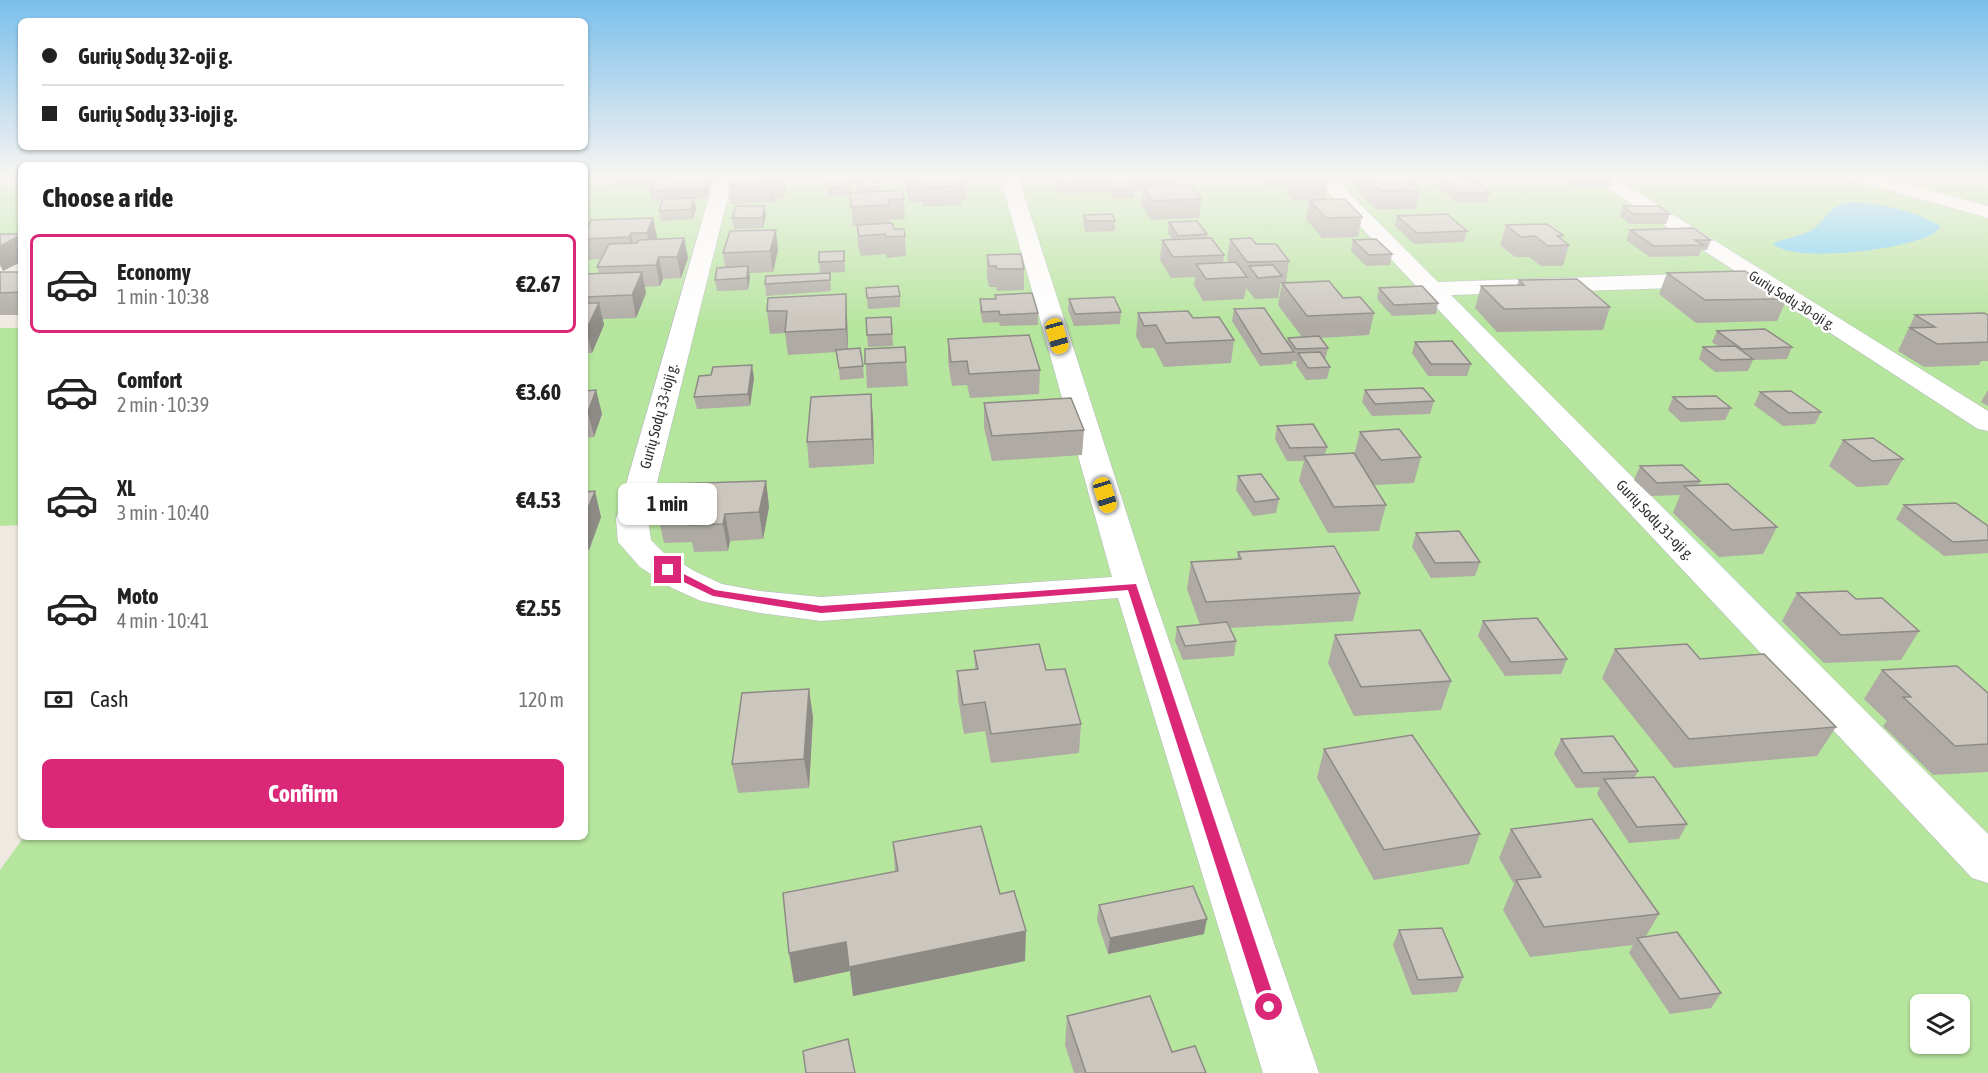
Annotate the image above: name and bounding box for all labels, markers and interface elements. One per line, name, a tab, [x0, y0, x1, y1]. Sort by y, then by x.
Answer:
text: Gurių Sodų 32-oji g.	[78, 43, 232, 69]
text: Gurių Sodų 33-ioji g.	[78, 101, 237, 127]
text: Choose a ride	[42, 182, 174, 213]
icon: car	[45, 257, 99, 311]
text: Economy	[117, 259, 191, 285]
street label: Gurių Sodų 30-oji g.	[1746, 267, 1838, 333]
text: €2.67	[516, 271, 561, 297]
text: 1 min · 10:38	[117, 285, 209, 308]
car	[1043, 316, 1071, 356]
street label: Gurių Sodų 33-ioji g.	[636, 361, 681, 471]
icon: car	[45, 365, 99, 419]
text: Comfort	[117, 367, 182, 393]
text: €3.60	[516, 379, 561, 405]
text: 2 min · 10:39	[117, 393, 209, 416]
icon: car	[45, 473, 99, 527]
text: XL	[117, 475, 135, 501]
car	[1091, 475, 1119, 515]
street label: Gurių Sodų 31-oji g.	[1613, 476, 1698, 563]
callout: 1 min	[618, 483, 718, 525]
text: €4.53	[516, 487, 561, 513]
text: 1 min	[647, 492, 688, 515]
text: 3 min · 10:40	[117, 501, 209, 524]
route end	[654, 556, 681, 583]
icon: car	[45, 581, 99, 635]
text: Moto	[117, 583, 159, 609]
text: €2.55	[516, 595, 561, 621]
text: 4 min · 10:41	[117, 609, 209, 632]
icon: cash	[42, 683, 75, 716]
text: Cash	[90, 686, 129, 712]
text: 120 m	[519, 688, 564, 711]
button: Confirm	[42, 759, 564, 828]
route start	[1255, 993, 1282, 1020]
map controls	[1910, 994, 1970, 1054]
button: layers	[1910, 994, 1970, 1054]

